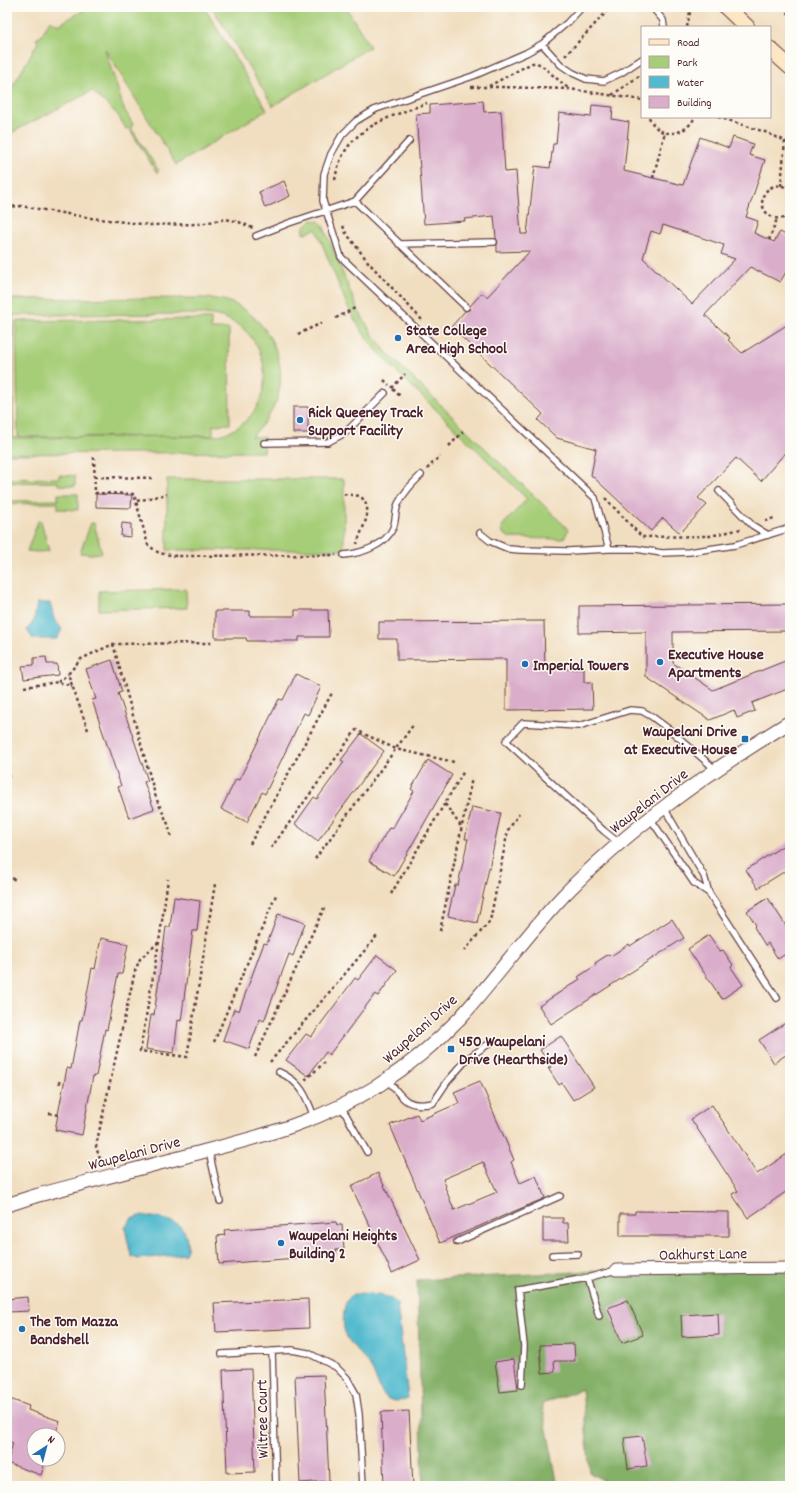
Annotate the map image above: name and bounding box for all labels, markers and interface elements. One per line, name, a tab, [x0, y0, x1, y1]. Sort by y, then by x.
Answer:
legend	[641, 26, 771, 118]
text: Road	[677, 35, 699, 52]
text: Park	[677, 55, 698, 72]
text: Water	[677, 75, 704, 92]
text: Building	[677, 95, 712, 112]
place label: State College Area High School	[406, 320, 507, 361]
marker: State College Area High School	[393, 333, 403, 343]
place label: Rick Queeney Track Support Facility	[308, 402, 424, 443]
marker: Rick Queeney Track Support Facility	[295, 415, 305, 425]
place label: Executive House Apartments	[668, 644, 764, 685]
place label: Imperial Towers	[533, 655, 630, 678]
marker: Executive House Apartments	[655, 657, 665, 667]
marker: Imperial Towers	[520, 659, 530, 669]
place label: Waupelani Drive at Executive House	[624, 721, 737, 762]
marker: Waupelani Drive at Executive House	[740, 734, 750, 744]
street label: Waupelani Drive	[605, 764, 694, 840]
street label: Waupelani Drive	[378, 990, 463, 1070]
place label: 450 Waupelani Drive (Hearthside)	[459, 1031, 568, 1072]
marker: 450 Waupelani Drive (Hearthside)	[446, 1044, 456, 1054]
street label: Waupelani Drive	[86, 1131, 183, 1178]
place label: Waupelani Heights Building 2	[289, 1225, 398, 1266]
marker: Waupelani Heights Building 2	[276, 1238, 286, 1248]
street label: Oakhurst Lane	[659, 1243, 747, 1268]
place label: The Tom Mazza Bandshell	[30, 1311, 119, 1352]
marker: The Tom Mazza Bandshell	[17, 1324, 27, 1334]
street label: Wiltree Court	[251, 1379, 276, 1459]
north arrow	[26, 1427, 66, 1467]
text: N	[44, 1432, 58, 1449]

